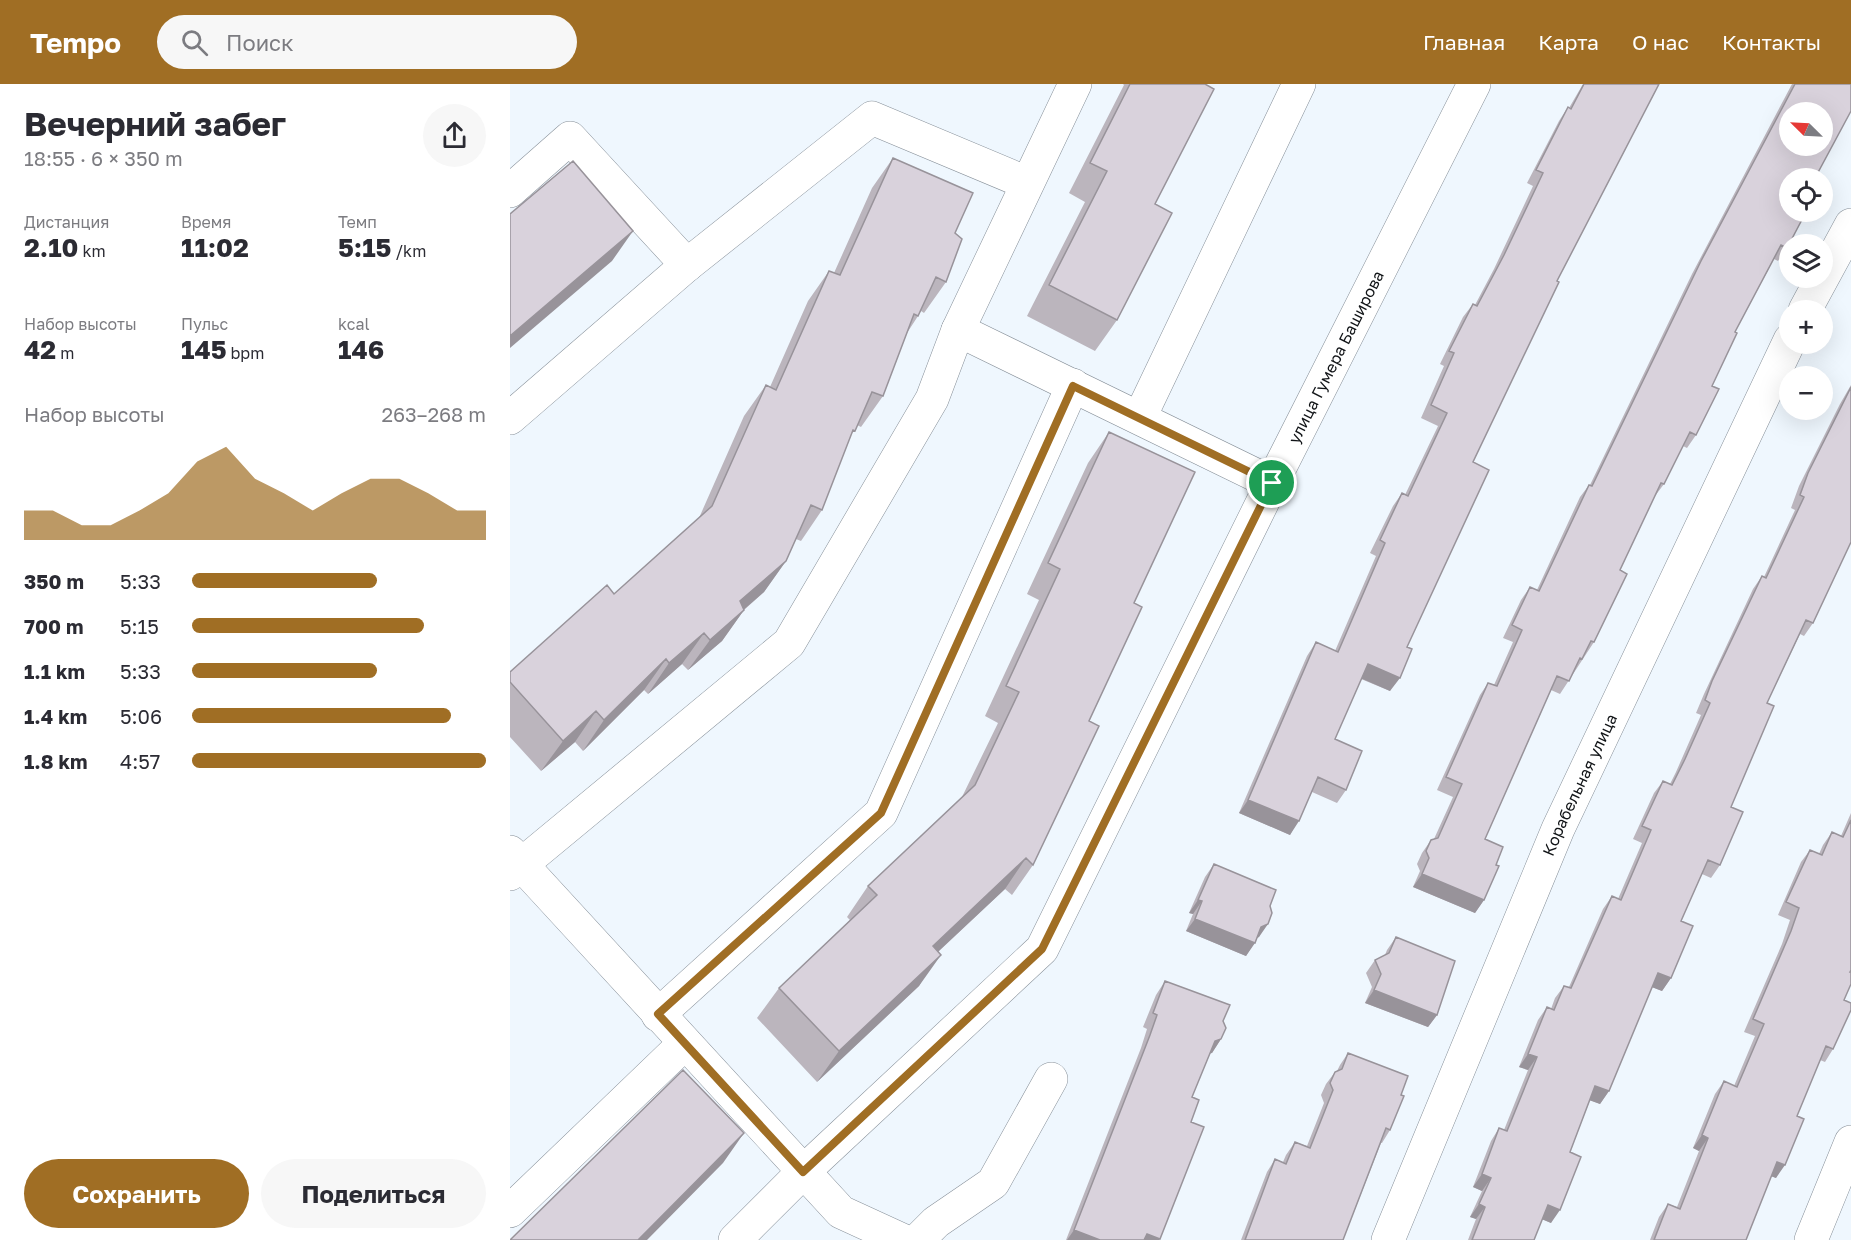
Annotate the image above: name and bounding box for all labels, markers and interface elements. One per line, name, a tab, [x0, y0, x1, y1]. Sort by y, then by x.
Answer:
search box	[157, 15, 577, 69]
text: Tempo	[30, 26, 121, 59]
icon: search	[178, 26, 211, 59]
text: Поиск	[226, 29, 294, 56]
text: Главная	[1423, 29, 1505, 55]
text: Карта	[1538, 29, 1599, 55]
text: О нас	[1632, 29, 1689, 55]
text: Контакты	[1722, 29, 1821, 55]
north arrow	[1779, 102, 1833, 156]
map controls	[1779, 102, 1833, 420]
text: Вечерний забег	[24, 104, 286, 143]
button: share	[423, 104, 486, 167]
text: 18:55 · 6 × 350 m	[24, 146, 183, 170]
button: locate	[1779, 168, 1833, 222]
text: Дистанция	[24, 212, 109, 232]
text: Время	[181, 212, 231, 232]
text: Темп	[338, 212, 377, 232]
text: 2.10	[24, 232, 78, 263]
text: 11:02	[181, 232, 249, 263]
text: 5:15	[338, 232, 391, 263]
button: layers	[1779, 234, 1833, 288]
text: km	[78, 241, 106, 261]
text: /km	[391, 241, 426, 261]
street label: улица Гумера Баширова	[1284, 267, 1388, 447]
button: +	[1779, 300, 1833, 354]
text: Набор высоты	[24, 314, 137, 334]
text: Пульс	[181, 314, 228, 334]
text: kcal	[338, 314, 370, 334]
text: 42	[24, 334, 56, 365]
text: 145	[181, 334, 227, 365]
text: 146	[338, 334, 384, 365]
text: m	[56, 343, 74, 363]
text: bpm	[227, 343, 264, 363]
button: −	[1779, 366, 1833, 420]
text: Набор высоты	[24, 402, 165, 426]
text: 263–268 m	[381, 402, 486, 426]
pin	[1246, 457, 1297, 508]
icon: arrive	[1255, 466, 1288, 499]
text: 350 m	[24, 569, 84, 593]
text: 5:33	[120, 569, 161, 593]
text: 700 m	[24, 614, 83, 638]
text: 5:15	[120, 614, 159, 638]
text: 1.1 km	[24, 659, 85, 683]
text: 5:33	[120, 659, 161, 683]
text: 1.4 km	[24, 704, 87, 728]
text: 5:06	[120, 704, 162, 728]
street label: Корабельная улица	[1538, 710, 1621, 859]
text: 1.8 km	[24, 749, 88, 773]
text: 4:57	[120, 749, 160, 773]
button: Сохранить	[24, 1159, 249, 1228]
button: Поделиться	[261, 1159, 486, 1228]

